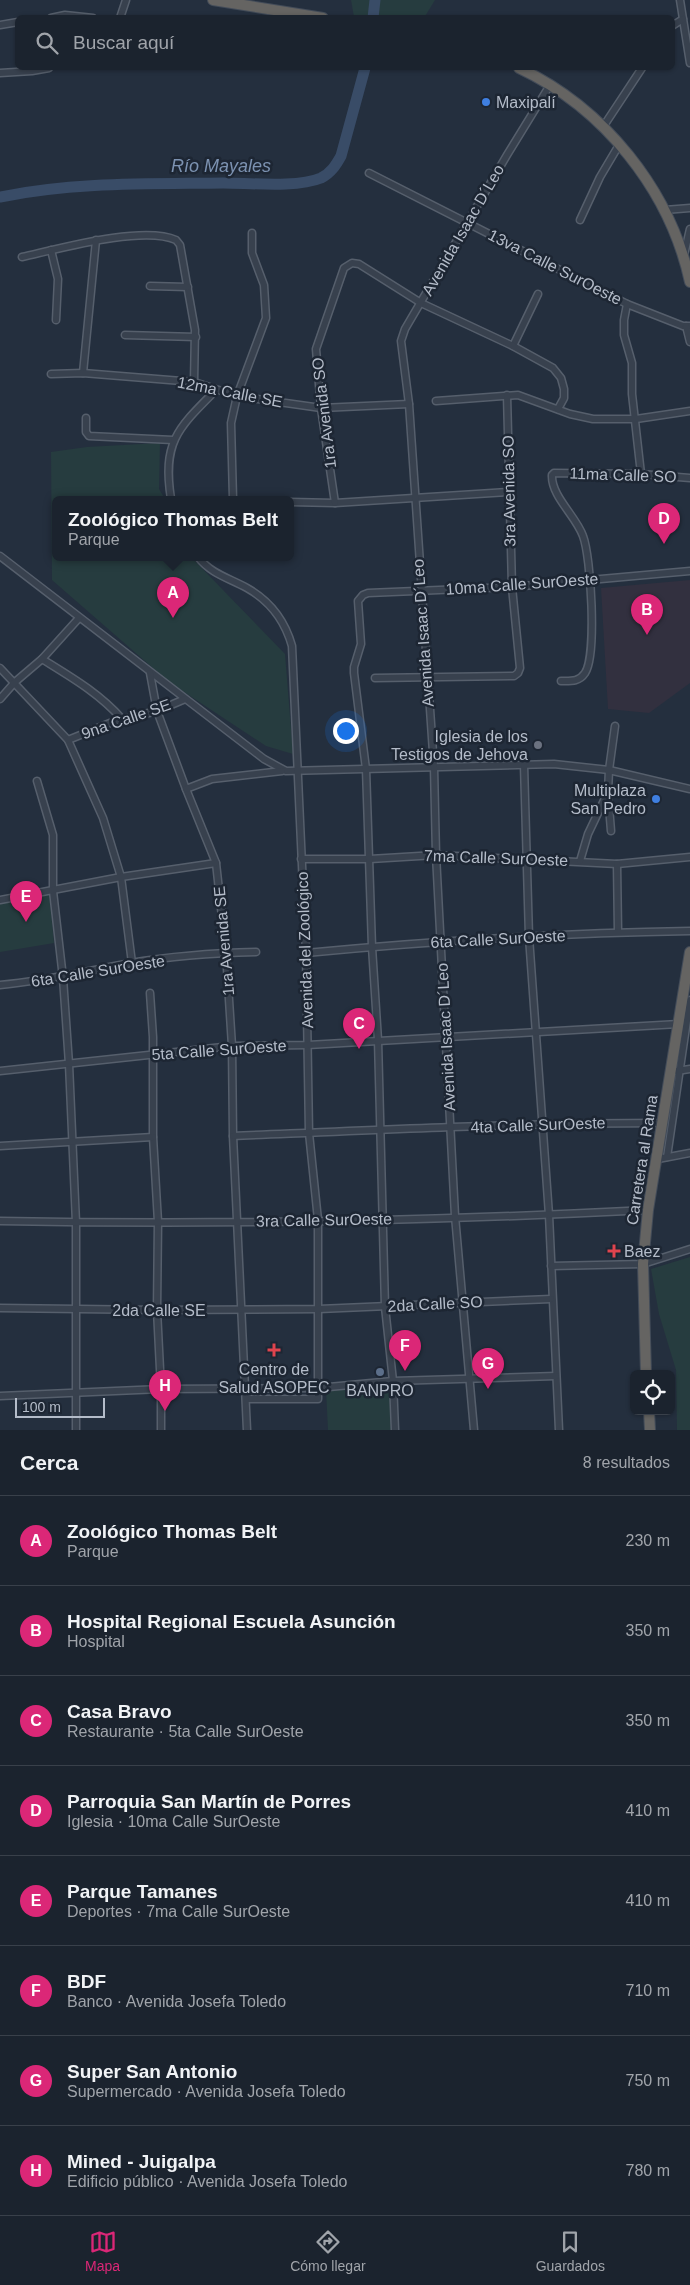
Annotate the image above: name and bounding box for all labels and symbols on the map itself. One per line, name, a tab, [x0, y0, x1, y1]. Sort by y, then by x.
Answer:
place label: Maxipalí	[496, 94, 556, 111]
marker: Maxipalí	[480, 96, 492, 108]
water label: Río Mayales	[171, 156, 271, 176]
street label: Avenida Isaac D´Leo	[419, 161, 507, 298]
street label: 13va Calle SurOeste	[485, 226, 625, 308]
street label: 1ra Avenida SO	[309, 356, 339, 470]
street label: 12ma Calle SE	[176, 373, 284, 411]
street label: 3ra Avenida SO	[500, 435, 518, 547]
street label: 11ma Calle SO	[569, 465, 677, 485]
pin: D	[648, 503, 680, 544]
street label: Avenida Isaac D´Leo	[409, 558, 437, 708]
street label: 10ma Calle SurOeste	[445, 570, 599, 598]
pin: A	[157, 577, 189, 618]
pin: B	[631, 594, 663, 635]
street label: 9na Calle SE	[79, 696, 173, 742]
your location	[333, 718, 359, 744]
place label: Iglesia de los Testigos de Jehova	[391, 728, 528, 763]
marker: Iglesia de los Testigos de Jehova	[532, 739, 544, 751]
place label: Multiplaza San Pedro	[570, 782, 646, 817]
marker: Multiplaza San Pedro	[650, 793, 662, 805]
street label: 7ma Calle SurOeste	[424, 847, 568, 869]
street label: Avenida del Zoológico	[294, 871, 316, 1029]
pin: E	[10, 881, 42, 922]
street label: 1ra Avenida SE	[211, 885, 237, 997]
street label: 6ta Calle SurOeste	[430, 927, 566, 951]
street label: 6ta Calle SurOeste	[30, 952, 166, 990]
street label: Avenida Isaac D´Leo	[434, 962, 458, 1111]
pin: C	[343, 1008, 375, 1049]
street label: 5ta Calle SurOeste	[151, 1037, 287, 1063]
street label: Carretera al Rama	[623, 1094, 661, 1226]
street label: 4ta Calle SurOeste	[470, 1114, 606, 1136]
street label: 3ra Calle SurOeste	[256, 1210, 392, 1230]
place label: Baez	[624, 1243, 660, 1260]
marker: Baez	[608, 1245, 620, 1257]
street label: 2da Calle SO	[387, 1293, 483, 1315]
street label: 2da Calle SE	[112, 1302, 206, 1319]
pin: F	[389, 1330, 421, 1371]
marker: Centro de Salud ASOPEC	[267, 1343, 281, 1357]
pin: G	[472, 1348, 504, 1389]
place label: Centro de Salud ASOPEC	[218, 1361, 330, 1396]
marker: BANPRO	[374, 1366, 386, 1378]
pin: H	[149, 1370, 181, 1411]
place label: BANPRO	[346, 1382, 414, 1399]
scale bar	[15, 1395, 105, 1418]

